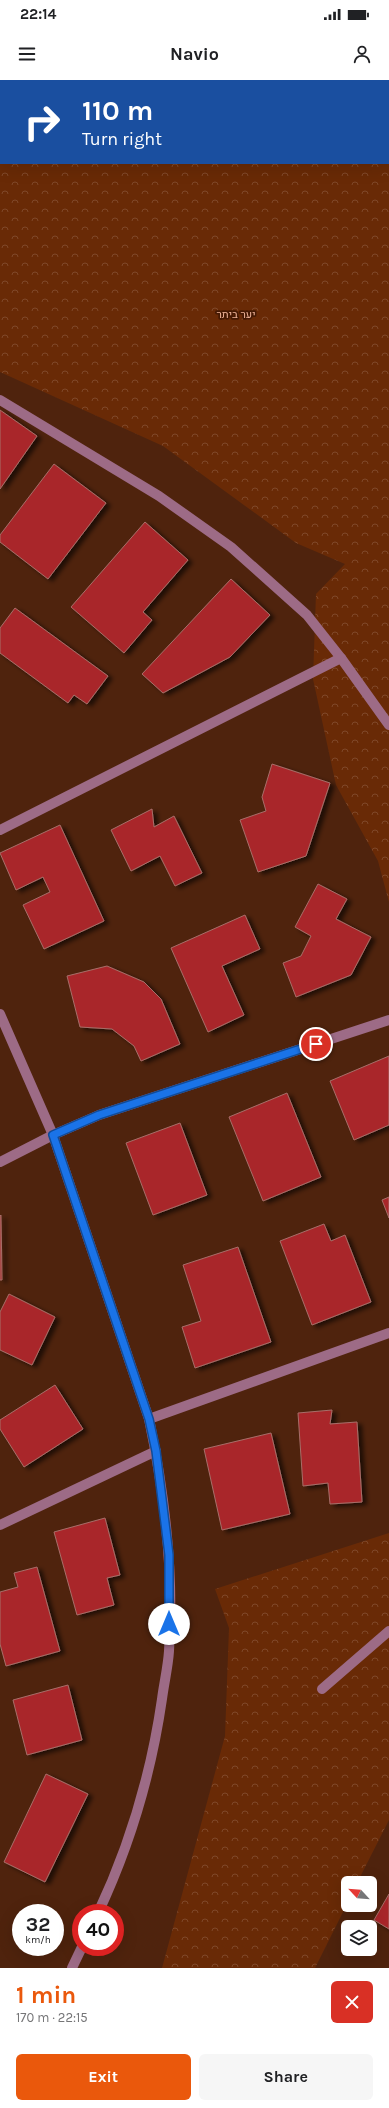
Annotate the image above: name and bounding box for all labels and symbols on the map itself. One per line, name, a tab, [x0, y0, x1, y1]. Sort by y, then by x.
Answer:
park label: יער ביתר	[216, 308, 256, 321]
pin	[299, 1027, 333, 1061]
position arrow	[148, 1603, 190, 1645]
north arrow	[341, 1876, 377, 1912]
speed limit sign: 40	[72, 1904, 124, 1956]

